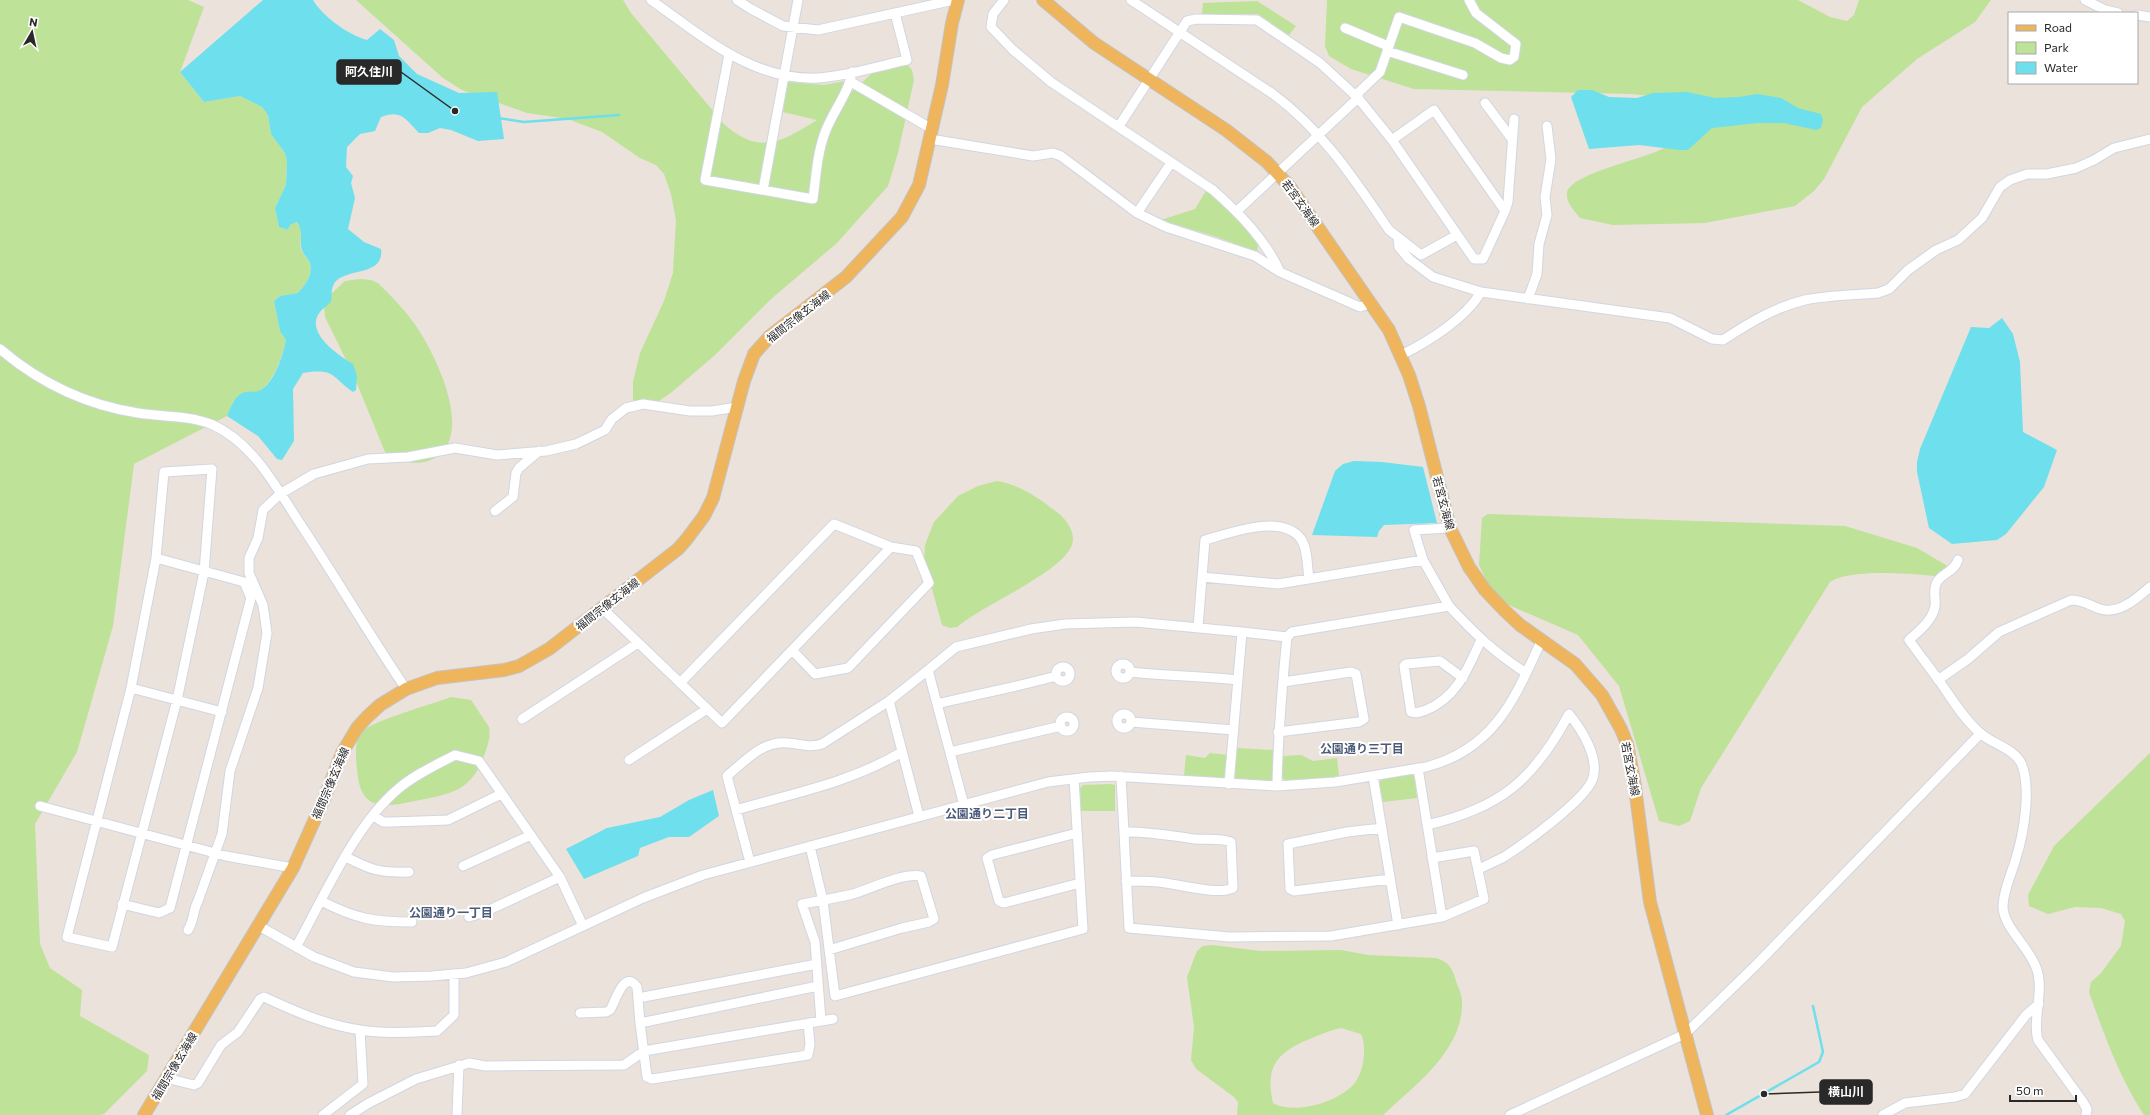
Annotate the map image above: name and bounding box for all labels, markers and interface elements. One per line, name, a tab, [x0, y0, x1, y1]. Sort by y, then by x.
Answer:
north arrow	[12, 12, 52, 52]
legend	[2008, 12, 2138, 84]
text: N	[29, 15, 39, 29]
text: Road	[2044, 20, 2072, 34]
text: Park	[2044, 40, 2070, 54]
callout: 阿久住川	[337, 60, 401, 84]
text: Water	[2044, 60, 2078, 74]
text: 阿久住川	[345, 64, 393, 78]
street label: 若宮玄海線	[1280, 177, 1322, 229]
street label: 福間宗像玄海線	[764, 287, 832, 345]
street label: 若宮玄海線	[1431, 475, 1457, 531]
street label: 福間宗像玄海線	[573, 575, 641, 633]
district label: 公園通り三丁目	[1320, 741, 1404, 755]
street label: 若宮玄海線	[1619, 741, 1643, 797]
street label: 福間宗像玄海線	[309, 745, 351, 821]
district label: 公園通り二丁目	[945, 806, 1029, 820]
district label: 公園通り一丁目	[409, 905, 493, 919]
street label: 福間宗像玄海線	[149, 1030, 199, 1102]
scale bar	[2010, 1077, 2076, 1103]
callout: 横山川	[1820, 1080, 1872, 1104]
text: 50 m	[2016, 1083, 2044, 1097]
text: 横山川	[1828, 1084, 1864, 1098]

